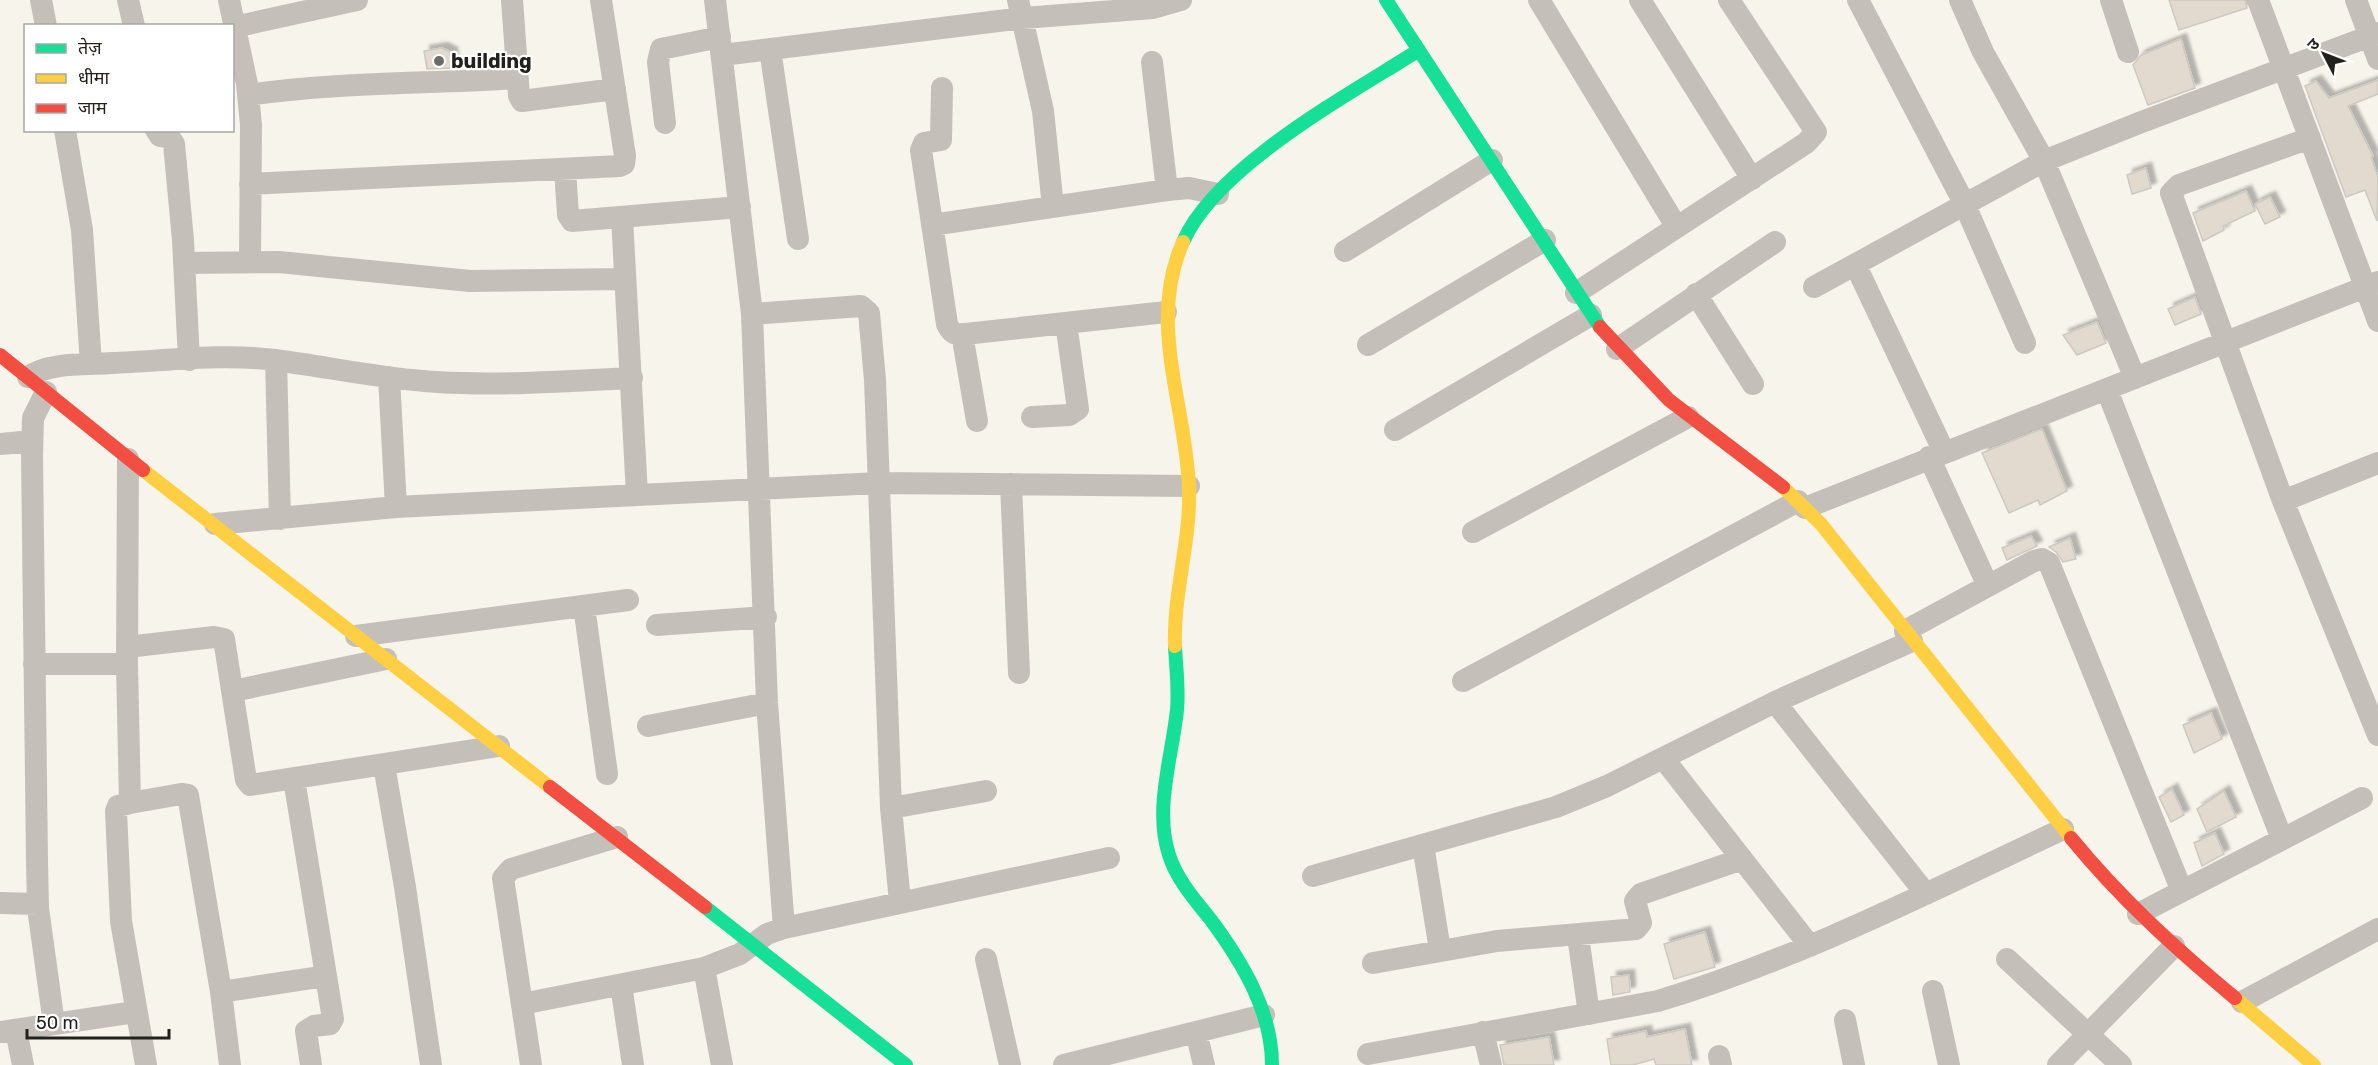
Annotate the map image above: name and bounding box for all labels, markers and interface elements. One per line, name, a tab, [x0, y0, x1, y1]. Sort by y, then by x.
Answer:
legend	[24, 24, 234, 132]
north arrow	[2294, 24, 2354, 84]
text: उ	[2303, 34, 2324, 54]
text: तेज़	[78, 37, 102, 59]
place label: building	[451, 49, 532, 73]
marker: building	[432, 54, 446, 68]
text: धीमा	[78, 67, 109, 89]
text: जाम	[78, 97, 108, 119]
scale bar	[27, 1002, 170, 1040]
text: 50 m	[36, 1012, 79, 1034]

